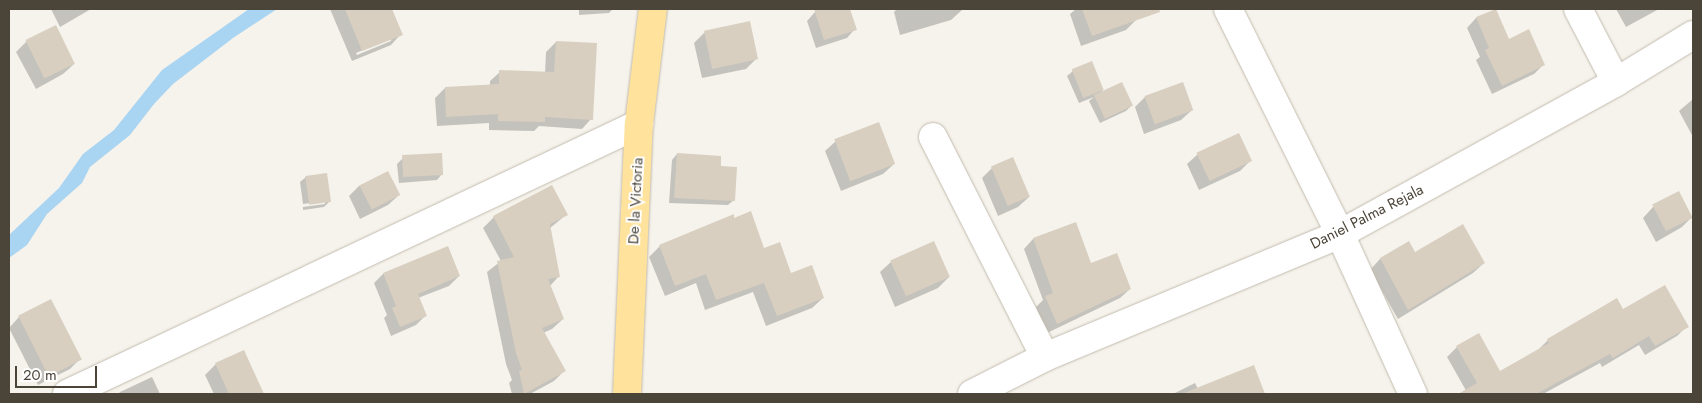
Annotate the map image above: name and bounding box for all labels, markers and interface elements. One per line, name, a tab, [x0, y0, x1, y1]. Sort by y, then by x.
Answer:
street label: De la Victoria	[625, 157, 647, 245]
street label: Daniel Palma Rejala	[1307, 181, 1427, 253]
scale bar	[18, 356, 100, 388]
text: 20 m	[23, 364, 57, 386]

